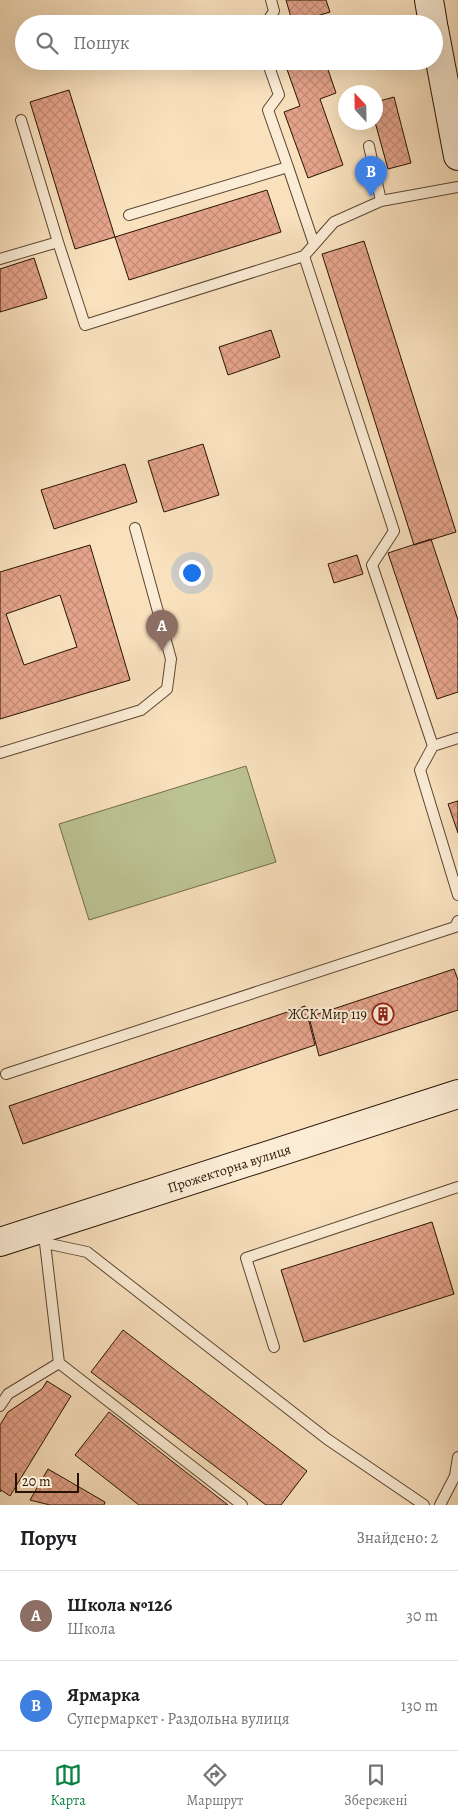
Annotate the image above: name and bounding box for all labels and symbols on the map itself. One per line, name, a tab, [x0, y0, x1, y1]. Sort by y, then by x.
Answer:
north arrow	[338, 85, 383, 130]
pin: B	[355, 156, 387, 197]
your location	[179, 560, 205, 586]
pin: A	[146, 610, 178, 651]
building icon: ЖСК Мир 119	[371, 1002, 395, 1026]
place label: ЖСК Мир 119	[288, 1005, 367, 1024]
street label: Прожекторна вулиця	[165, 1139, 294, 1197]
scale bar	[15, 1470, 79, 1493]

